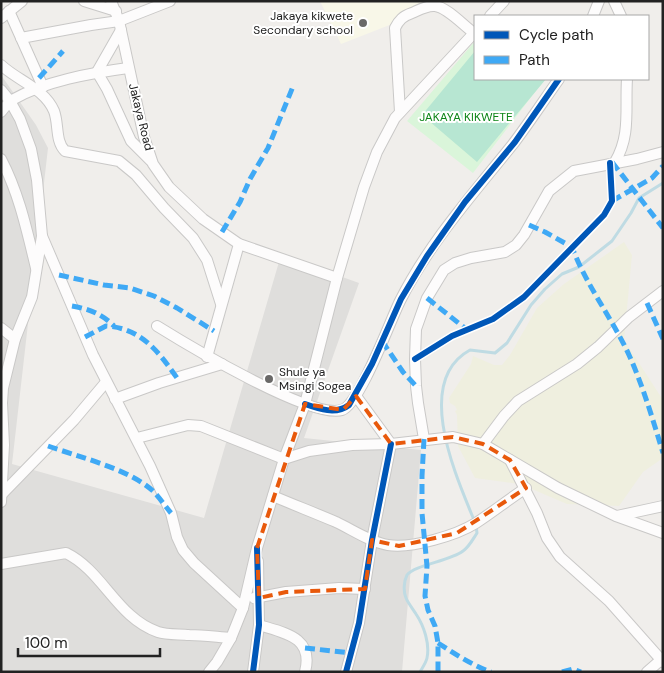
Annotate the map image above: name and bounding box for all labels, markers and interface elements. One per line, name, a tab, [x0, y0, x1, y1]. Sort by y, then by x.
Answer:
place label: Jakaya kikwete Secondary school	[253, 8, 353, 38]
legend	[474, 15, 649, 80]
marker: Jakaya kikwete Secondary school	[357, 17, 369, 29]
text: Cycle path	[519, 25, 594, 45]
text: Path	[519, 50, 550, 70]
street label: Jakaya Road	[125, 82, 157, 152]
park label: JAKAYA KIKWETE	[419, 109, 513, 125]
place label: Shule ya Msingi Sogea	[279, 364, 351, 394]
marker: Shule ya Msingi Sogea	[263, 373, 275, 385]
scale bar	[18, 626, 160, 658]
text: 100 m	[25, 633, 68, 653]

